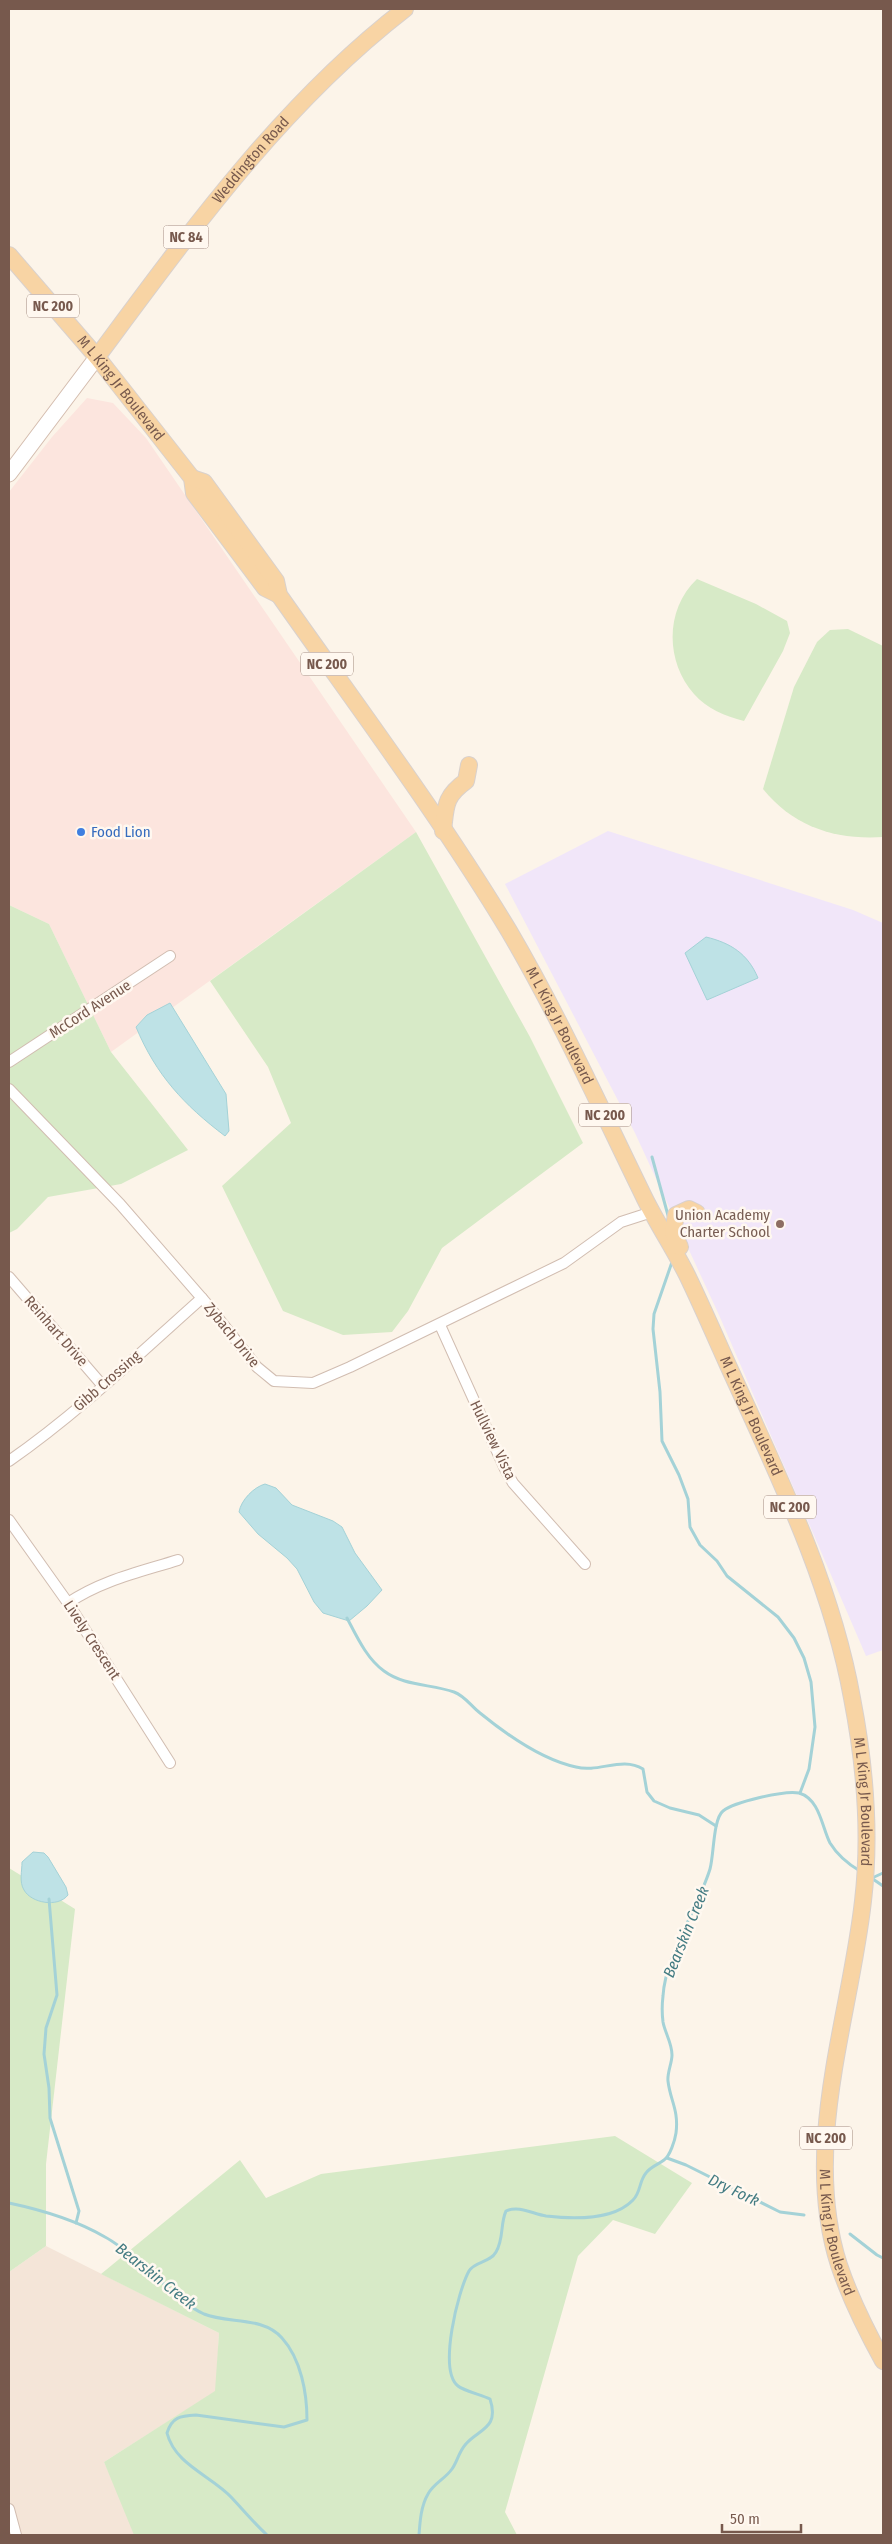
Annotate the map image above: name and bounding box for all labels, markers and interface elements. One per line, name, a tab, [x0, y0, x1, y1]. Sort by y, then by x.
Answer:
street label: Weddington Road	[208, 113, 293, 207]
road number: NC 84	[164, 226, 208, 248]
road number: NC 200	[27, 294, 79, 318]
street label: M L King Jr Boulevard	[74, 332, 168, 444]
road number: NC 200	[301, 652, 353, 676]
place label: Food Lion	[91, 823, 151, 841]
marker: Food Lion	[75, 826, 87, 838]
street label: M L King Jr Boulevard	[522, 964, 597, 1087]
street label: McCord Avenue	[46, 976, 134, 1042]
road number: NC 200	[579, 1104, 631, 1126]
place label: Union Academy Charter School	[675, 1206, 770, 1241]
marker: Union Academy Charter School	[774, 1218, 786, 1230]
street label: Reinhart Drive	[20, 1292, 92, 1370]
street label: Zybach Drive	[200, 1299, 264, 1371]
street label: Gibb Crossing	[70, 1347, 144, 1415]
street label: M L King Jr Boulevard	[716, 1353, 786, 1479]
street label: Hullview Vista	[466, 1397, 520, 1483]
road number: NC 200	[764, 1495, 816, 1518]
street label: Lively Crescent	[60, 1597, 124, 1683]
street label: M L King Jr Boulevard	[850, 1736, 876, 1867]
water label: Bearskin Creek	[659, 1884, 713, 1980]
road number: NC 200	[800, 2126, 852, 2150]
street label: M L King Jr Boulevard	[816, 2169, 859, 2298]
water label: Dry Fork	[706, 2170, 763, 2210]
water label: Bearskin Creek	[112, 2239, 200, 2313]
scale bar	[722, 2502, 801, 2534]
text: 50 m	[730, 2510, 760, 2528]

